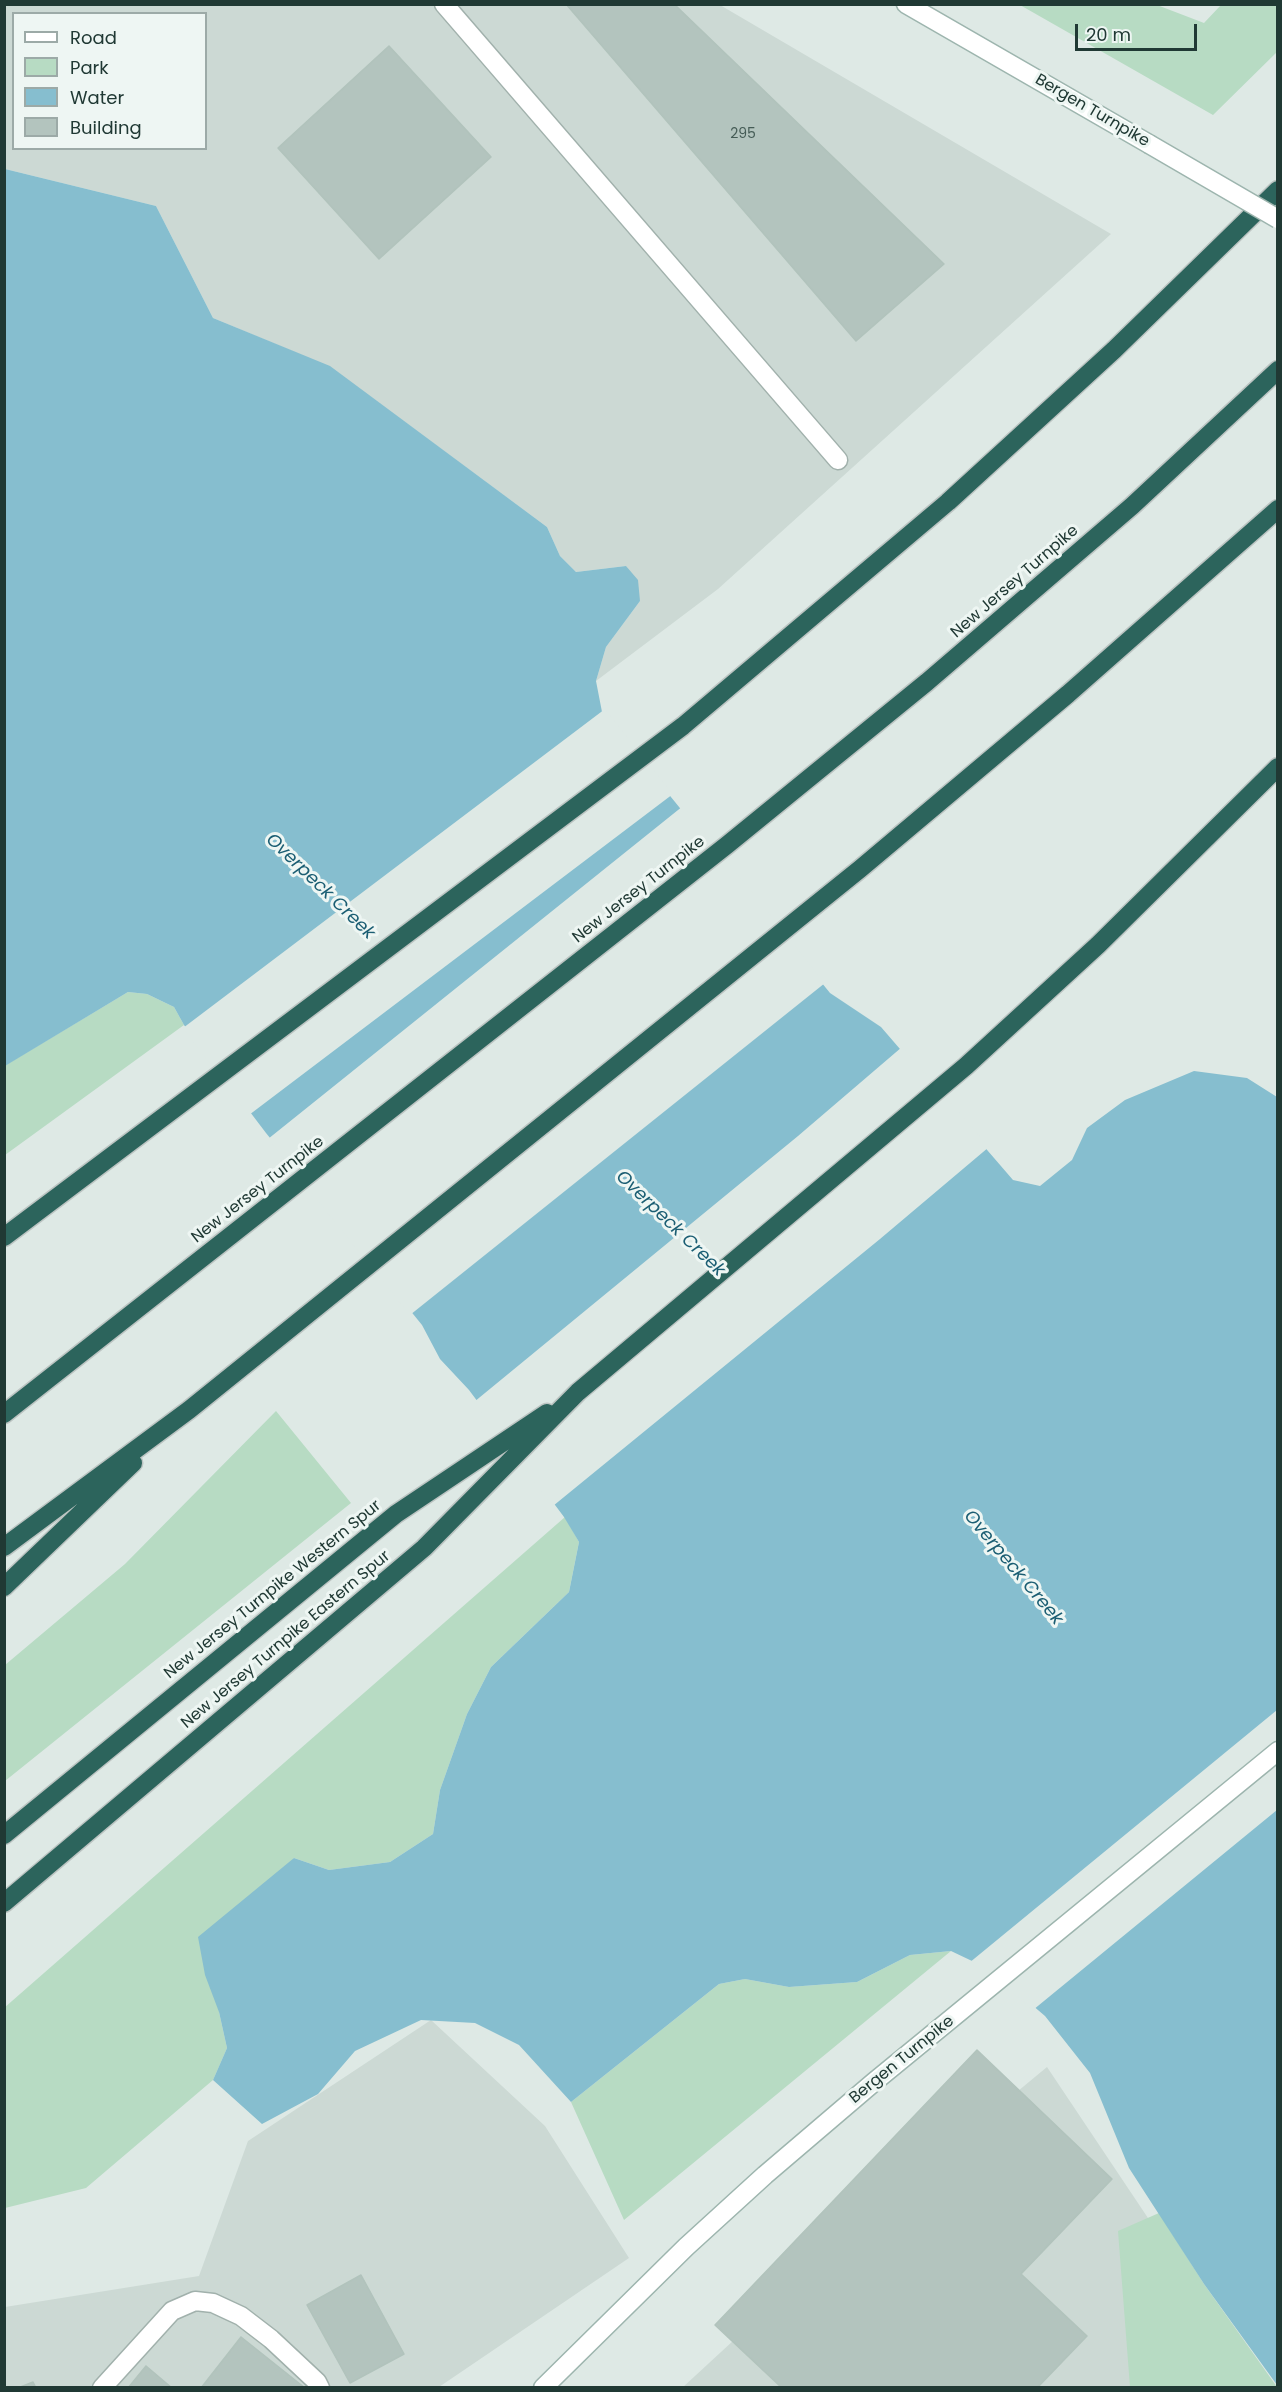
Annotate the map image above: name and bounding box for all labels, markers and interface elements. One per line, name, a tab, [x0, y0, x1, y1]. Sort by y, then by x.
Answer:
legend	[12, 12, 207, 150]
scale bar	[1078, 12, 1200, 50]
text: 20 m	[1086, 22, 1131, 47]
text: Road	[70, 25, 117, 50]
text: Park	[70, 55, 109, 80]
street label: Bergen Turnpike	[1031, 70, 1153, 152]
text: Water	[70, 85, 124, 110]
text: Building	[70, 115, 142, 140]
house number: 295	[730, 126, 756, 142]
street label: New Jersey Turnpike	[947, 521, 1083, 643]
water label: Overpeck Creek	[261, 829, 379, 945]
street label: New Jersey Turnpike	[569, 832, 709, 948]
street label: New Jersey Turnpike	[188, 1132, 328, 1248]
water label: Overpeck Creek	[611, 1166, 729, 1282]
street label: New Jersey Turnpike Western Spur	[161, 1497, 385, 1683]
water label: Overpeck Creek	[959, 1506, 1067, 1630]
street label: New Jersey Turnpike Eastern Spur	[178, 1547, 394, 1733]
street label: Bergen Turnpike	[846, 2012, 958, 2108]

